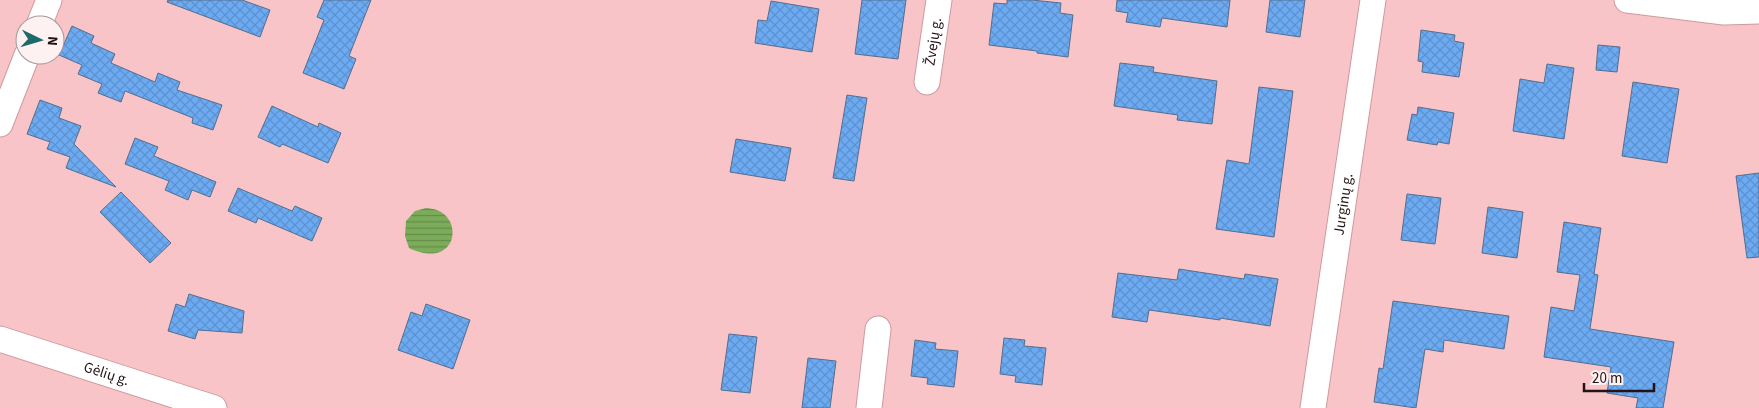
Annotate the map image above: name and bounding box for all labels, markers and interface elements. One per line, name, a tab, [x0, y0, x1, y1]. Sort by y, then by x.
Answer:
north arrow	[15, 15, 65, 65]
street label: Žvejų g.	[920, 16, 947, 67]
text: N	[42, 36, 62, 47]
street label: Jurginų g.	[1329, 172, 1358, 237]
street label: Gėlių g.	[81, 357, 132, 391]
scale bar	[1584, 360, 1654, 392]
text: 20 m	[1592, 368, 1622, 389]

